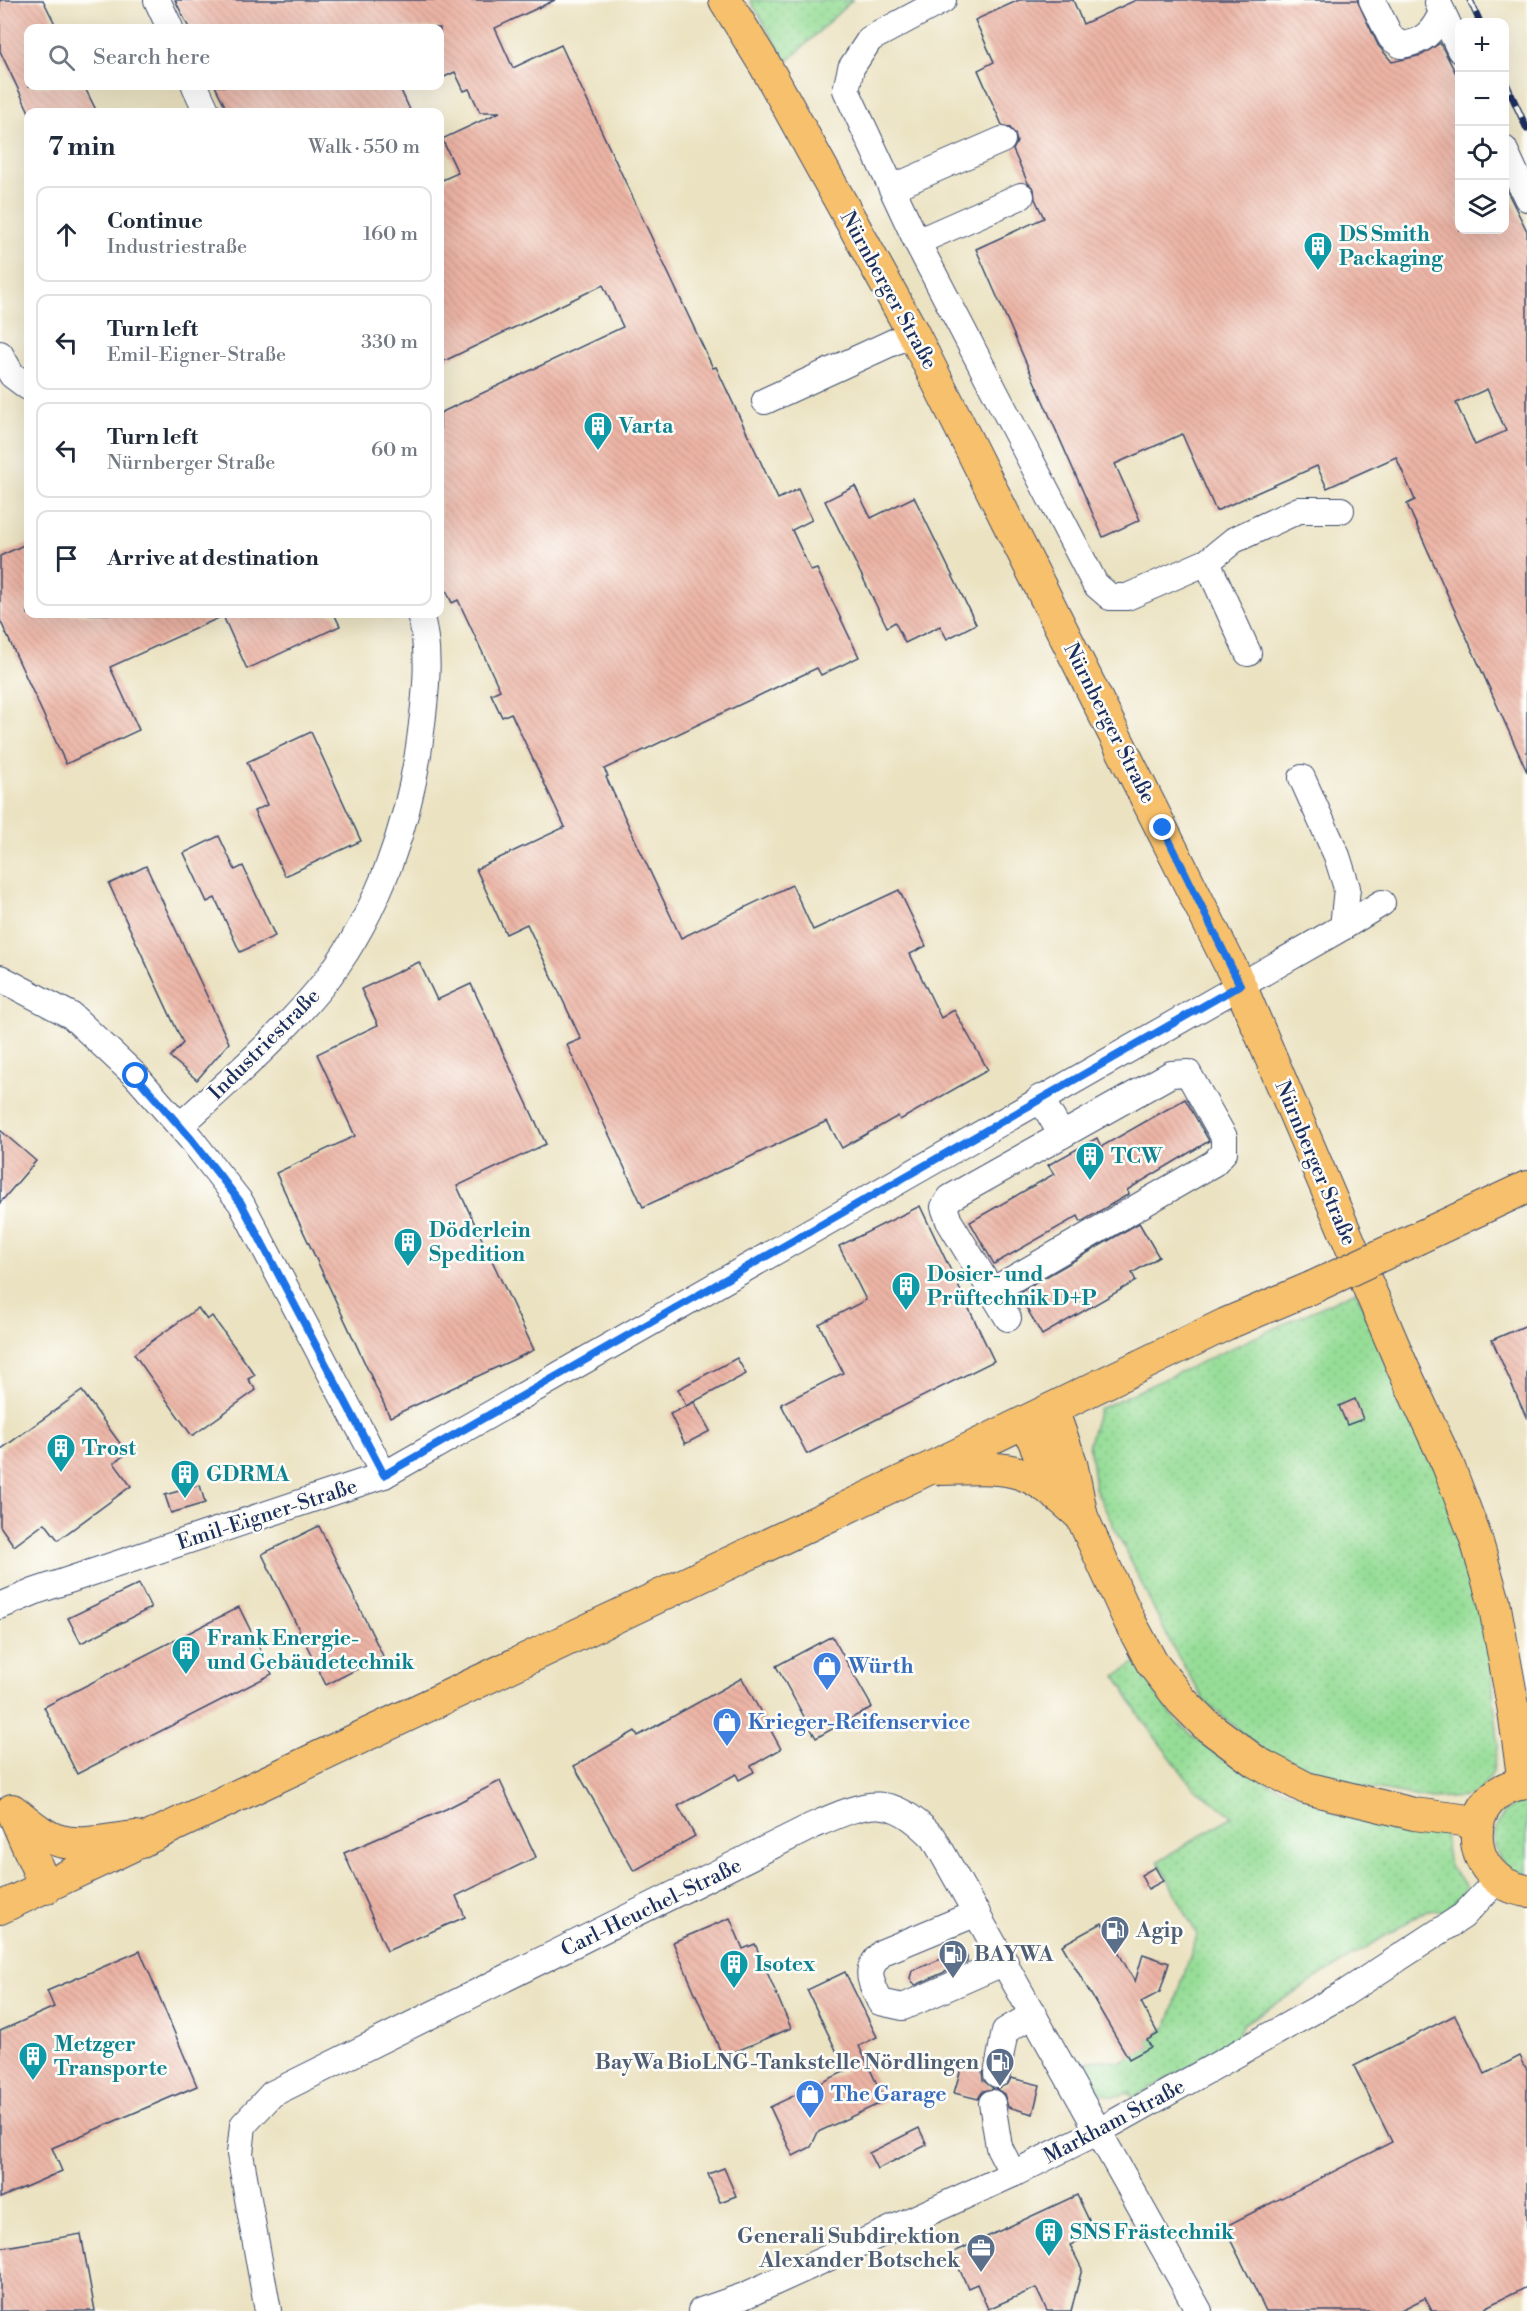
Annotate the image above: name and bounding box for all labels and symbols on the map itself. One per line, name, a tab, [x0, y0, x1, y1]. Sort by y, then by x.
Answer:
street label: Nürnberger Straße	[834, 207, 942, 374]
place label: DS Smith Packaging	[1339, 222, 1444, 272]
building icon: DS Smith Packaging	[1302, 230, 1334, 272]
building icon: Varta	[582, 410, 614, 452]
place label: Varta	[618, 414, 674, 440]
street label: Nürnberger Straße	[1057, 639, 1161, 808]
route end	[1149, 814, 1175, 840]
street label: Industriestraße	[204, 984, 326, 1106]
route start	[122, 1062, 148, 1088]
street label: Nürnberger Straße	[1269, 1077, 1362, 1250]
building icon: TCW	[1074, 1140, 1106, 1182]
place label: TCW	[1111, 1144, 1163, 1170]
place label: Döderlein Spedition	[429, 1218, 531, 1268]
building icon: Döderlein Spedition	[392, 1226, 424, 1268]
place label: Dosier- und Prüftechnik D+P	[927, 1262, 1097, 1312]
building icon: Dosier- und Prüftechnik D+P	[890, 1270, 922, 1312]
building icon: Trost	[45, 1432, 77, 1474]
place label: Trost	[82, 1436, 136, 1462]
building icon: GDRMA	[169, 1458, 201, 1500]
place label: GDRMA	[206, 1462, 290, 1488]
street label: Emil-Eigner-Straße	[174, 1474, 361, 1556]
place label: Frank Energie- und Gebäudetechnik	[207, 1626, 415, 1676]
building icon: Frank Energie- und Gebäudetechnik	[170, 1634, 202, 1676]
shop icon: Würth	[811, 1650, 843, 1692]
place label: Würth	[847, 1654, 913, 1680]
shop icon: Krieger-Reifenservice	[711, 1706, 743, 1748]
place label: Krieger-Reifenservice	[748, 1710, 970, 1736]
street label: Carl-Heuchel-Straße	[557, 1853, 746, 1963]
fuel station icon: Agip	[1099, 1914, 1131, 1956]
place label: Agip	[1135, 1918, 1184, 1944]
fuel station icon: BAYWA	[937, 1938, 969, 1980]
place label: BAYWA	[974, 1942, 1054, 1968]
building icon: Isotex	[718, 1948, 750, 1990]
place label: Isotex	[755, 1952, 816, 1978]
place label: Metzger Transporte	[54, 2032, 167, 2082]
building icon: Metzger Transporte	[17, 2040, 49, 2082]
fuel station icon: BayWa BioLNG-Tankstelle Nördlingen	[984, 2046, 1016, 2088]
place label: BayWa BioLNG-Tankstelle Nördlingen	[595, 2050, 979, 2076]
street label: Markham Straße	[1039, 2074, 1190, 2170]
shop icon: The Garage	[794, 2078, 826, 2120]
place label: The Garage	[831, 2082, 946, 2108]
building icon: SNS Frästechnik	[1033, 2216, 1065, 2258]
place label: SNS Frästechnik	[1070, 2220, 1235, 2246]
place label: Generali Subdirektion Alexander Botschek	[737, 2224, 961, 2274]
office icon: Generali Subdirektion Alexander Botschek	[965, 2232, 997, 2274]

